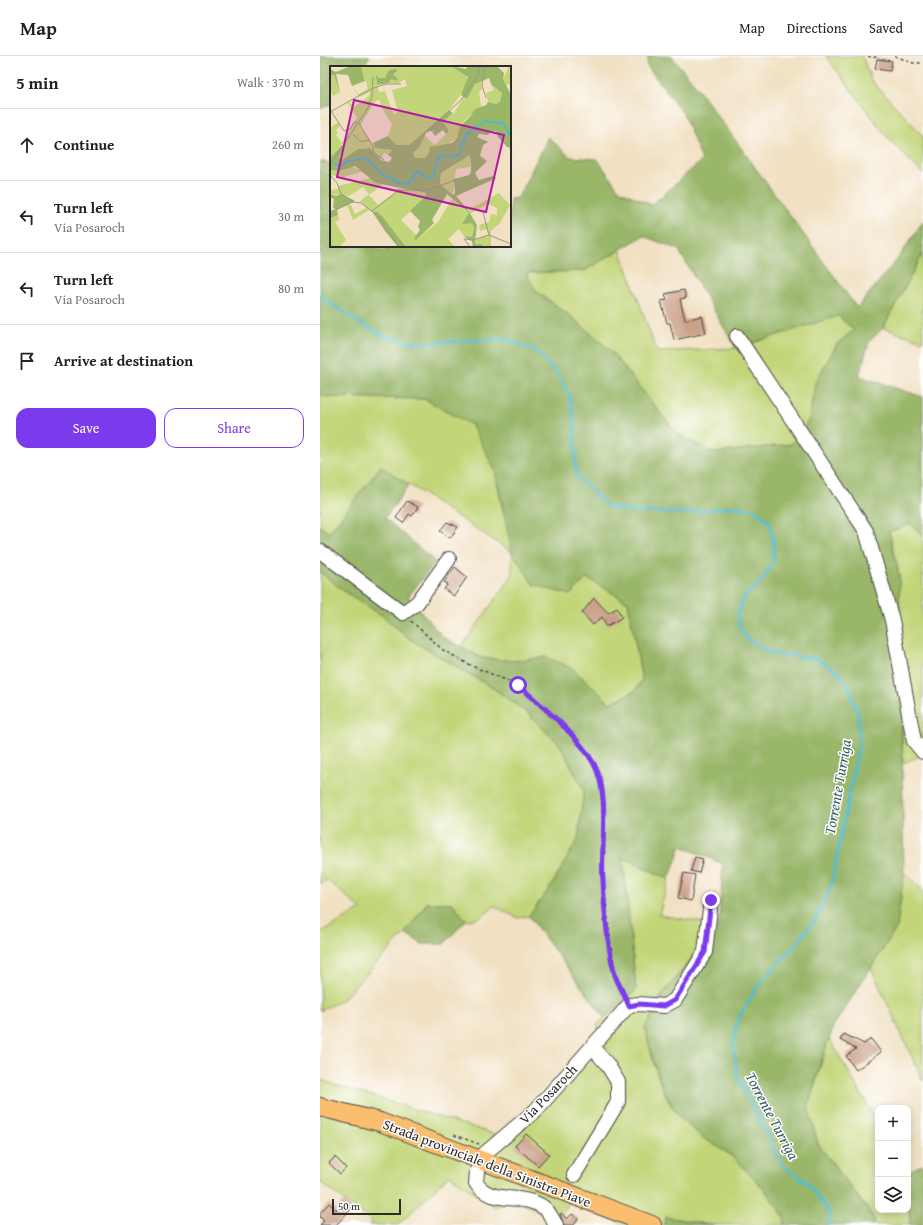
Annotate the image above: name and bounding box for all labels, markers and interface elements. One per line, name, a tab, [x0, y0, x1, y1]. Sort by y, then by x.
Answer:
text: Map	[20, 14, 57, 42]
text: Map	[739, 18, 765, 38]
text: Directions	[787, 18, 847, 38]
text: Saved	[869, 18, 903, 38]
inset map	[330, 66, 511, 247]
text: 5 min	[16, 70, 58, 95]
text: Walk · 370 m	[237, 73, 304, 92]
icon: ahead	[16, 134, 38, 156]
text: Continue	[54, 134, 115, 155]
text: 260 m	[272, 135, 304, 154]
text: Turn left	[54, 197, 113, 218]
icon: left	[16, 206, 38, 228]
text: 30 m	[278, 207, 304, 226]
text: Via Posaroch	[54, 218, 125, 237]
text: Turn left	[54, 269, 113, 290]
icon: left	[16, 278, 38, 300]
text: 80 m	[278, 279, 304, 298]
text: Via Posaroch	[54, 290, 125, 309]
icon: arrive	[16, 350, 38, 372]
text: Arrive at destination	[54, 350, 193, 371]
button: Save	[16, 408, 156, 448]
button: Share	[164, 408, 304, 448]
route start	[509, 676, 527, 694]
water label: Torrente Turriga	[819, 738, 856, 836]
route end	[702, 891, 720, 909]
street label: Via Posaroch	[514, 1060, 582, 1128]
water label: Torrente Turriga	[741, 1068, 804, 1163]
map controls	[875, 1105, 911, 1213]
button: +	[875, 1105, 911, 1141]
street label: Strada provinciale della Sinistra Piave	[380, 1114, 594, 1212]
button: −	[875, 1141, 911, 1177]
button: layers	[875, 1177, 911, 1213]
scale bar	[332, 1197, 401, 1216]
text: 50 m	[338, 1198, 360, 1214]

